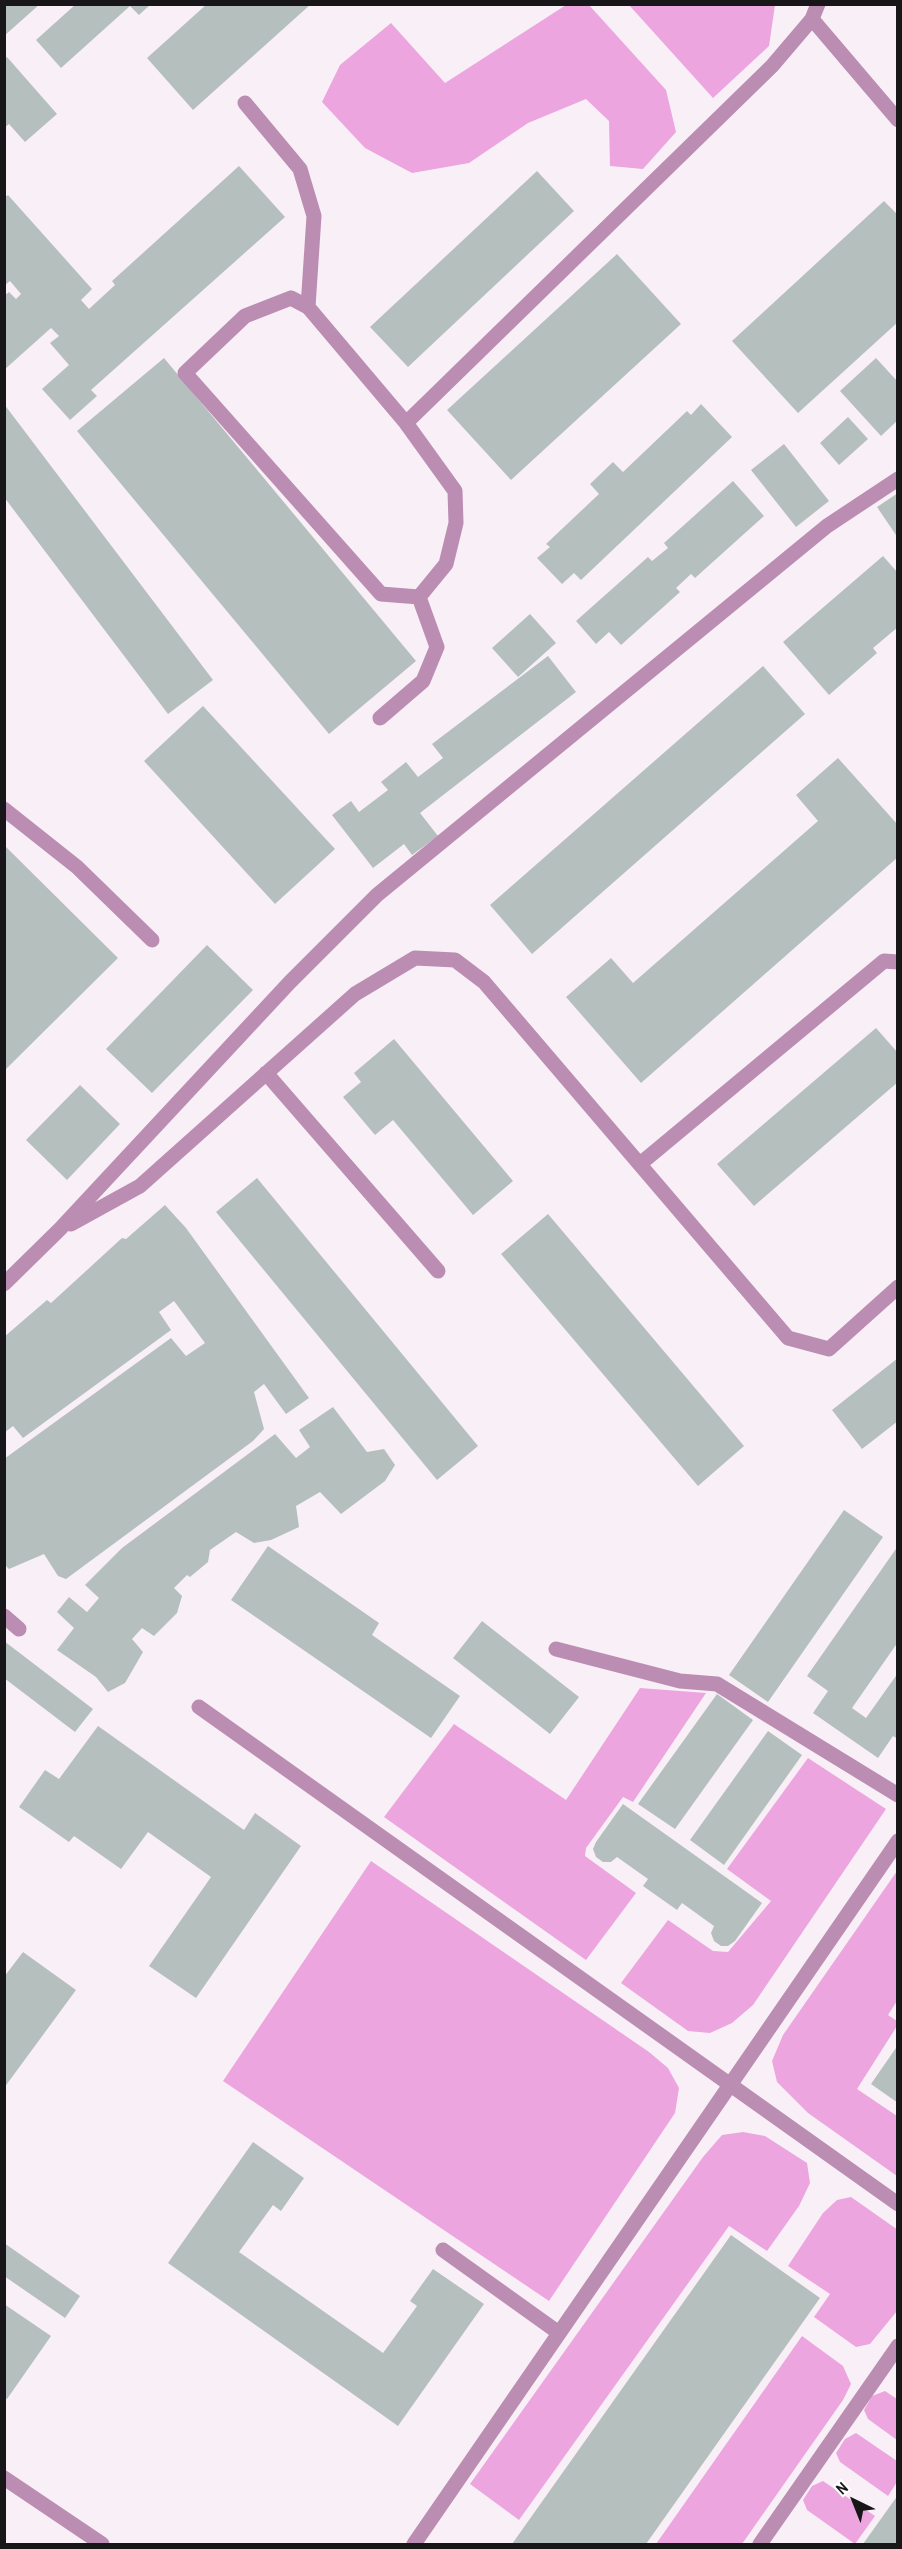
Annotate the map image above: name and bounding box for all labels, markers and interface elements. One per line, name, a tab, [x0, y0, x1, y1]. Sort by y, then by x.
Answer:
north arrow	[824, 2471, 884, 2531]
text: N	[831, 2477, 853, 2499]

